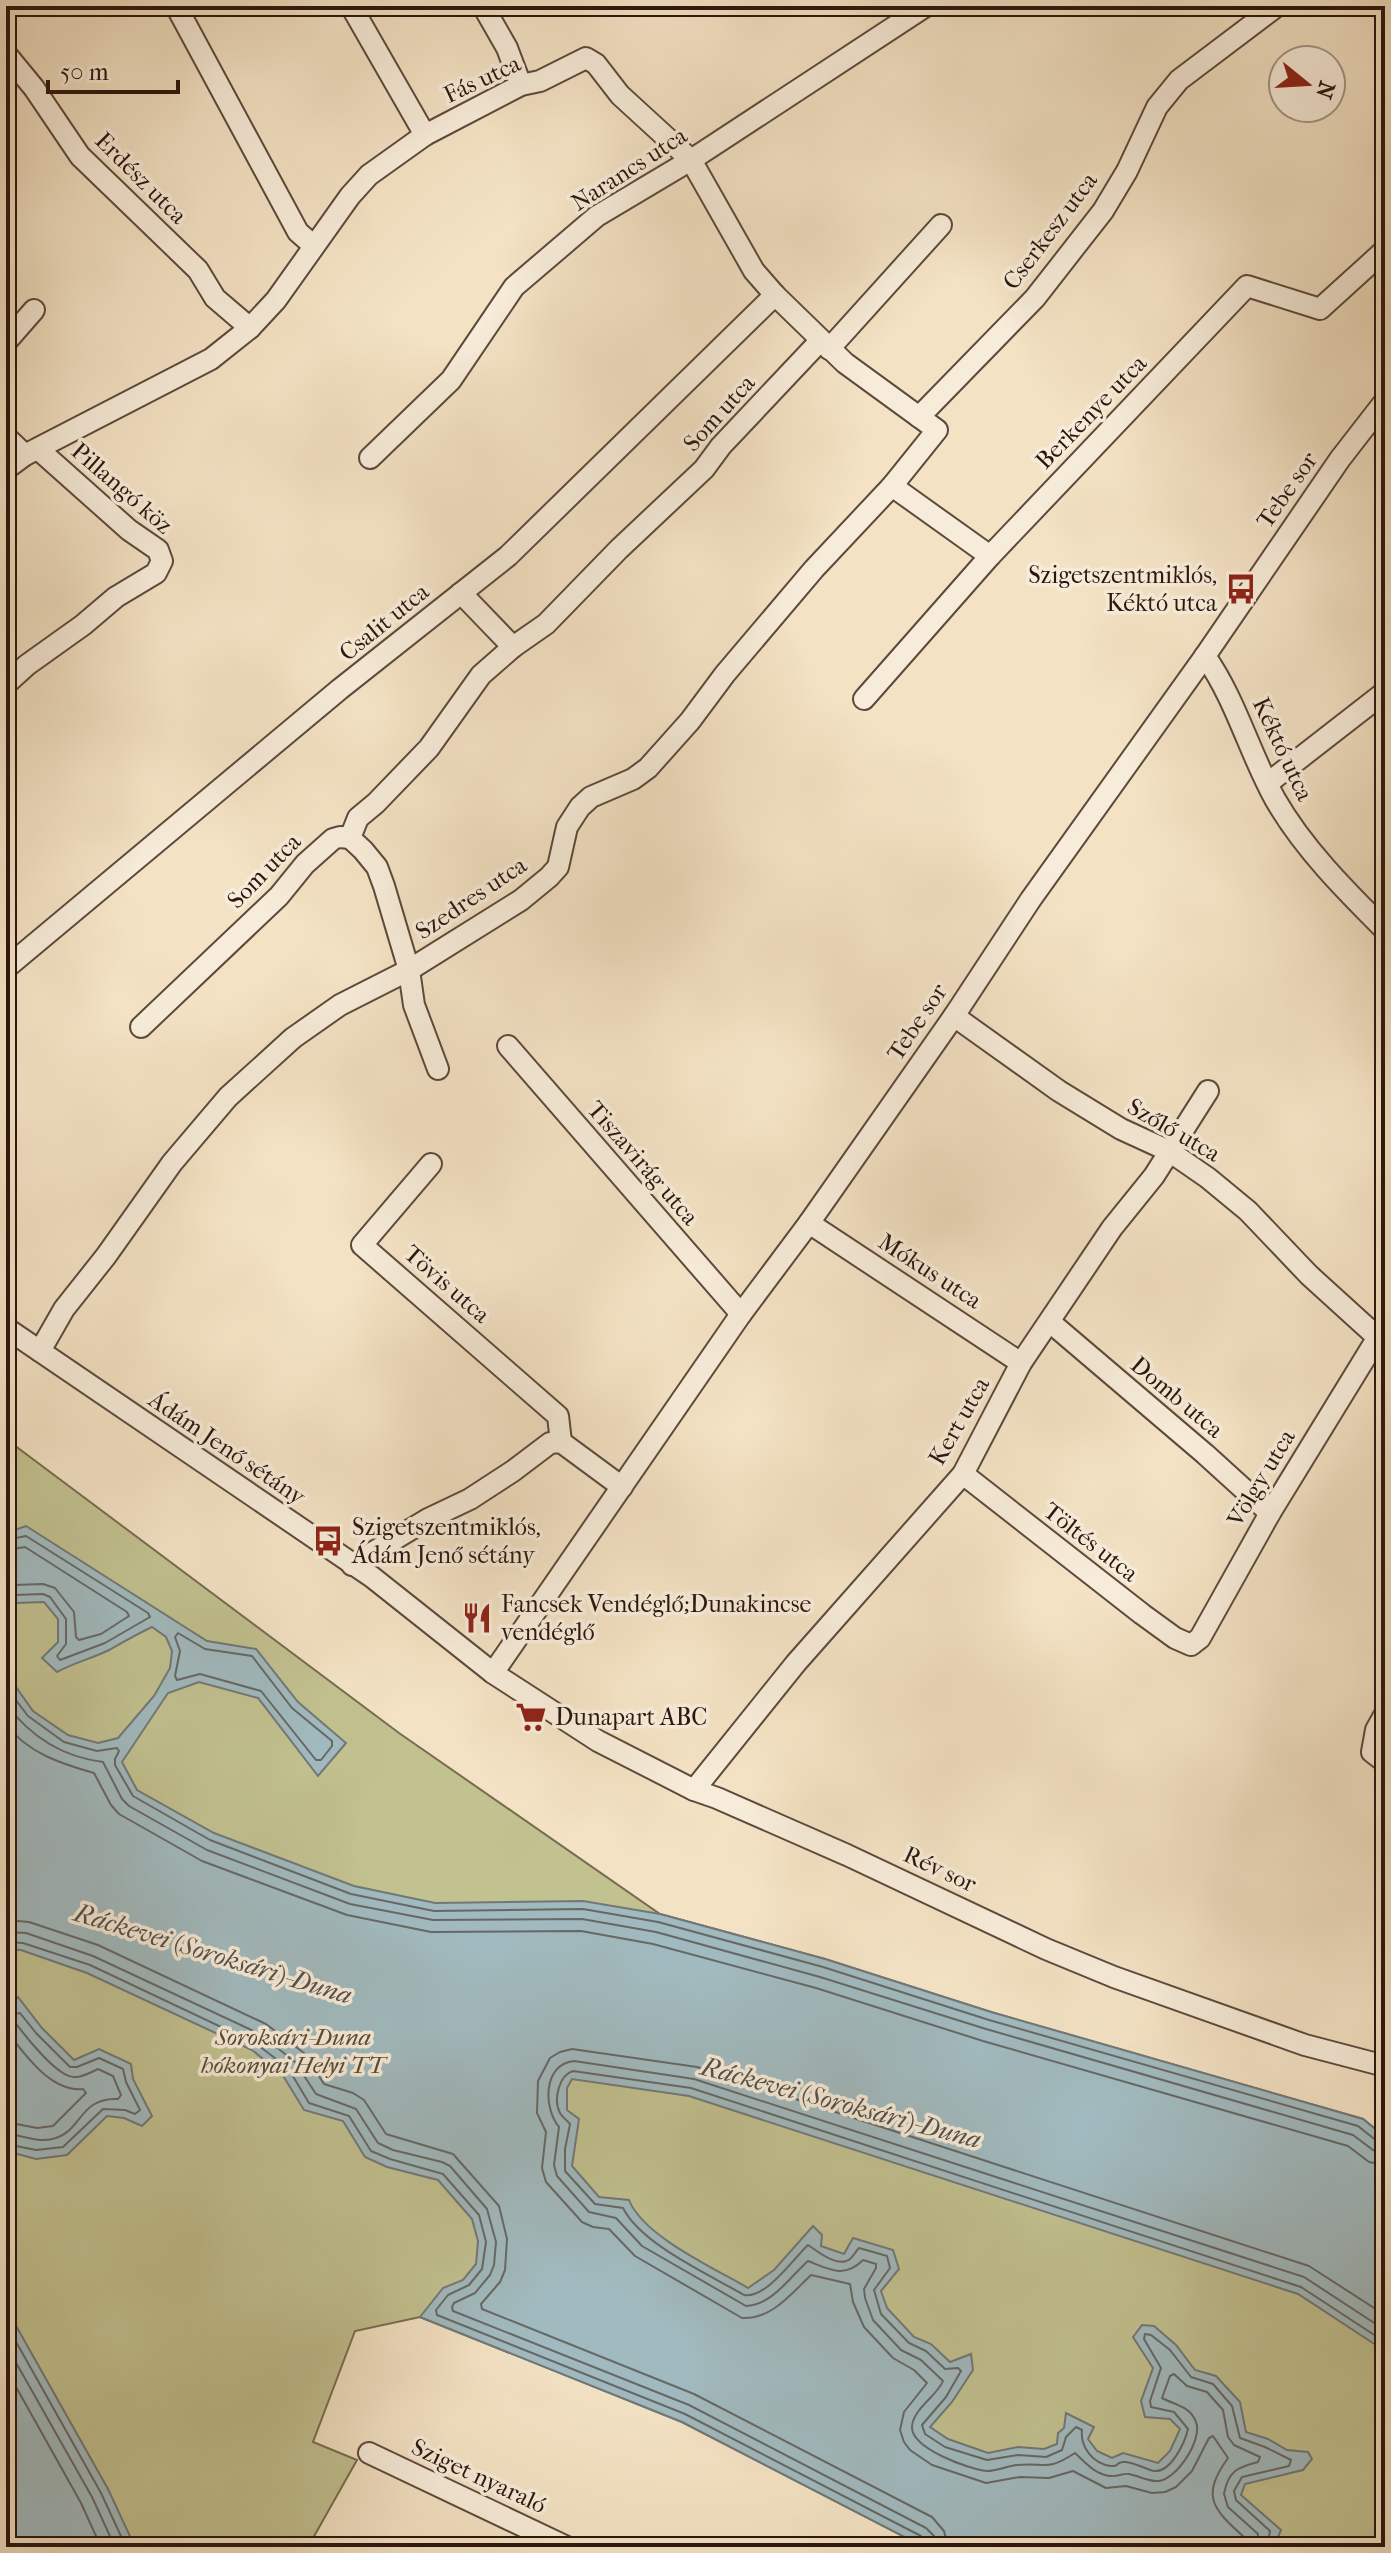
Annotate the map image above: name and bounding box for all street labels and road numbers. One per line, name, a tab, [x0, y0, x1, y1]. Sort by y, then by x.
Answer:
street label: Fás utca	[439, 49, 526, 109]
street label: Narancs utca	[566, 121, 693, 217]
street label: Erdész utca	[89, 126, 193, 230]
street label: Cserkesz utca	[997, 166, 1104, 295]
street label: Berkenye utca	[1030, 349, 1153, 475]
street label: Som utca	[677, 368, 761, 457]
street label: Pillangó köz	[66, 437, 179, 540]
street label: Tebe sor	[1251, 446, 1324, 534]
street label: Csalit utca	[334, 577, 435, 667]
street label: Kéktó utca	[1247, 693, 1319, 806]
street label: Som utca	[222, 827, 307, 914]
street label: Szedres utca	[410, 850, 532, 945]
street label: Tebe sor	[881, 978, 953, 1066]
street label: Szőlő utca	[1123, 1092, 1226, 1168]
street label: Tiszavirág utca	[582, 1095, 705, 1231]
street label: Mókus utca	[873, 1227, 988, 1315]
street label: Tövis utca	[398, 1239, 496, 1329]
street label: Domb utca	[1125, 1350, 1229, 1444]
street label: Kert utca	[923, 1371, 996, 1470]
street label: Ádám Jenő sétány	[143, 1384, 312, 1511]
street label: Völgy utca	[1221, 1424, 1301, 1532]
street label: Töltés utca	[1038, 1496, 1145, 1588]
street label: Rév sor	[899, 1840, 982, 1898]
street label: Sziget nyaraló	[407, 2433, 551, 2519]

